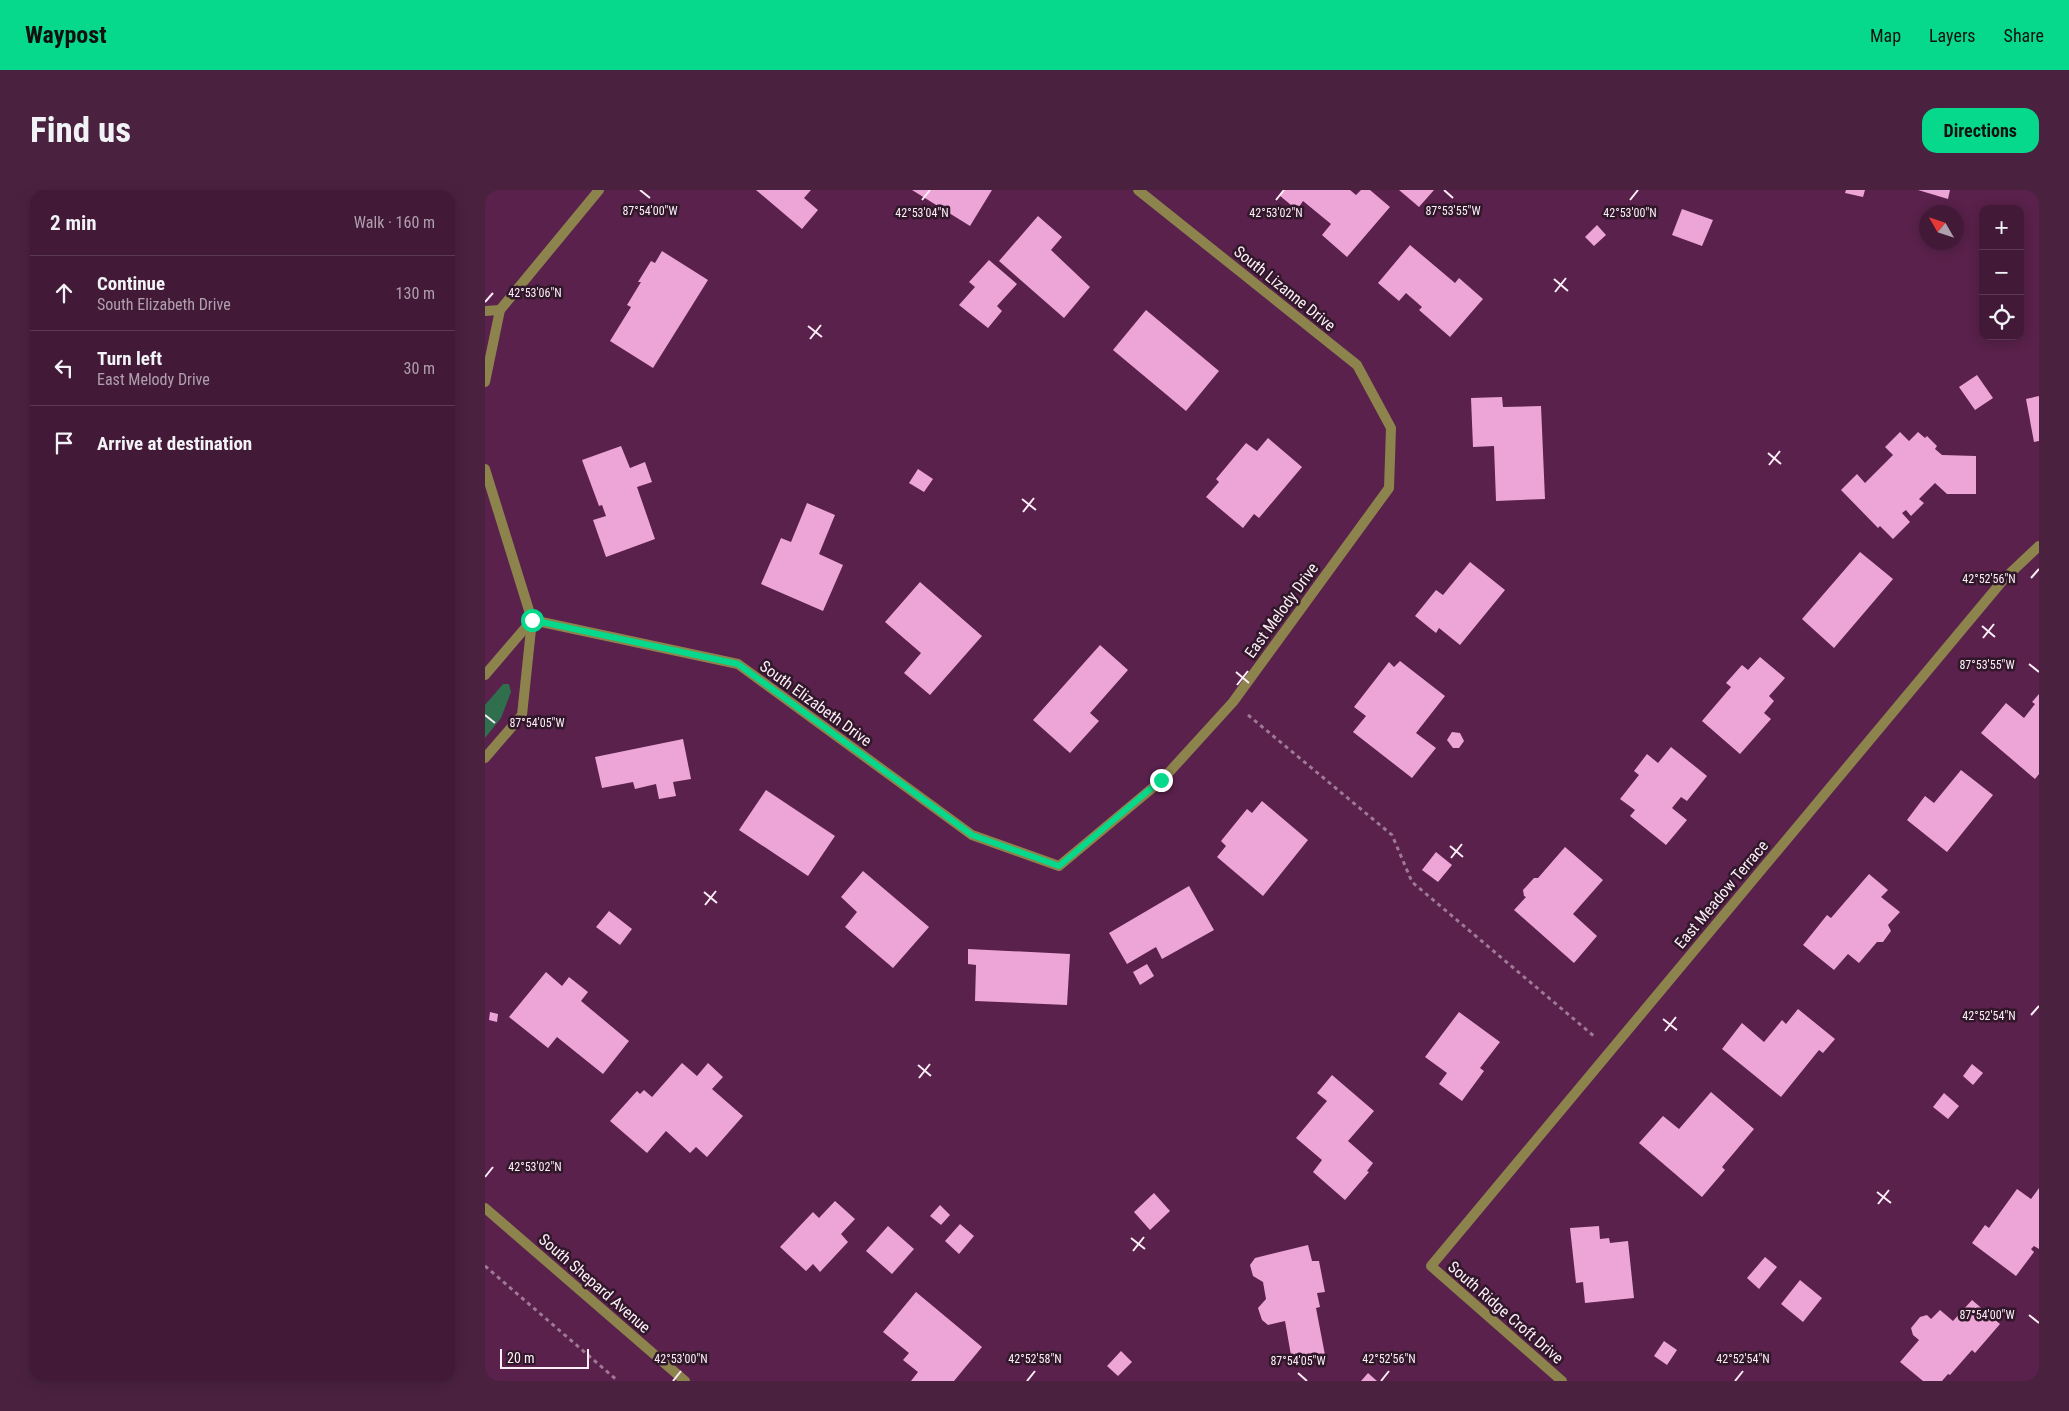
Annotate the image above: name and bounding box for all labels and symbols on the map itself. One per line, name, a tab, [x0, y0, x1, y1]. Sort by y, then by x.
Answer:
text: 87°54'00"W	[622, 204, 678, 218]
text: 87°53'55"W	[1425, 204, 1481, 218]
north arrow	[1919, 205, 1964, 250]
text: 42°53'04"N	[895, 206, 949, 220]
text: 42°53'02"N	[1249, 206, 1303, 220]
text: 42°53'00"N	[1603, 206, 1657, 220]
street label: South Lizanne Drive	[1230, 242, 1339, 335]
text: 42°53'06"N	[508, 286, 562, 300]
street label: East Melody Drive	[1241, 559, 1322, 662]
text: 42°52'56"N	[1962, 572, 2016, 586]
route start	[521, 609, 544, 632]
street label: South Elizabeth Drive	[756, 656, 875, 750]
text: 87°53'55"W	[1959, 658, 2015, 672]
text: 87°54'05"W	[509, 716, 565, 730]
route end	[1150, 769, 1173, 792]
street label: East Meadow Terrace	[1671, 836, 1772, 952]
text: 42°52'54"N	[1962, 1009, 2016, 1023]
text: 42°53'02"N	[508, 1160, 562, 1174]
street label: South Shepard Avenue	[535, 1230, 654, 1337]
street label: South Ridge Croft Drive	[1444, 1257, 1567, 1368]
text: 87°54'00"W	[1959, 1308, 2015, 1322]
scale bar	[500, 1346, 589, 1369]
text: 42°53'00"N	[654, 1352, 708, 1366]
text: 42°52'58"N	[1008, 1352, 1062, 1366]
text: 42°52'56"N	[1362, 1352, 1416, 1366]
text: 42°52'54"N	[1716, 1352, 1770, 1366]
text: 87°54'05"W	[1270, 1354, 1326, 1368]

